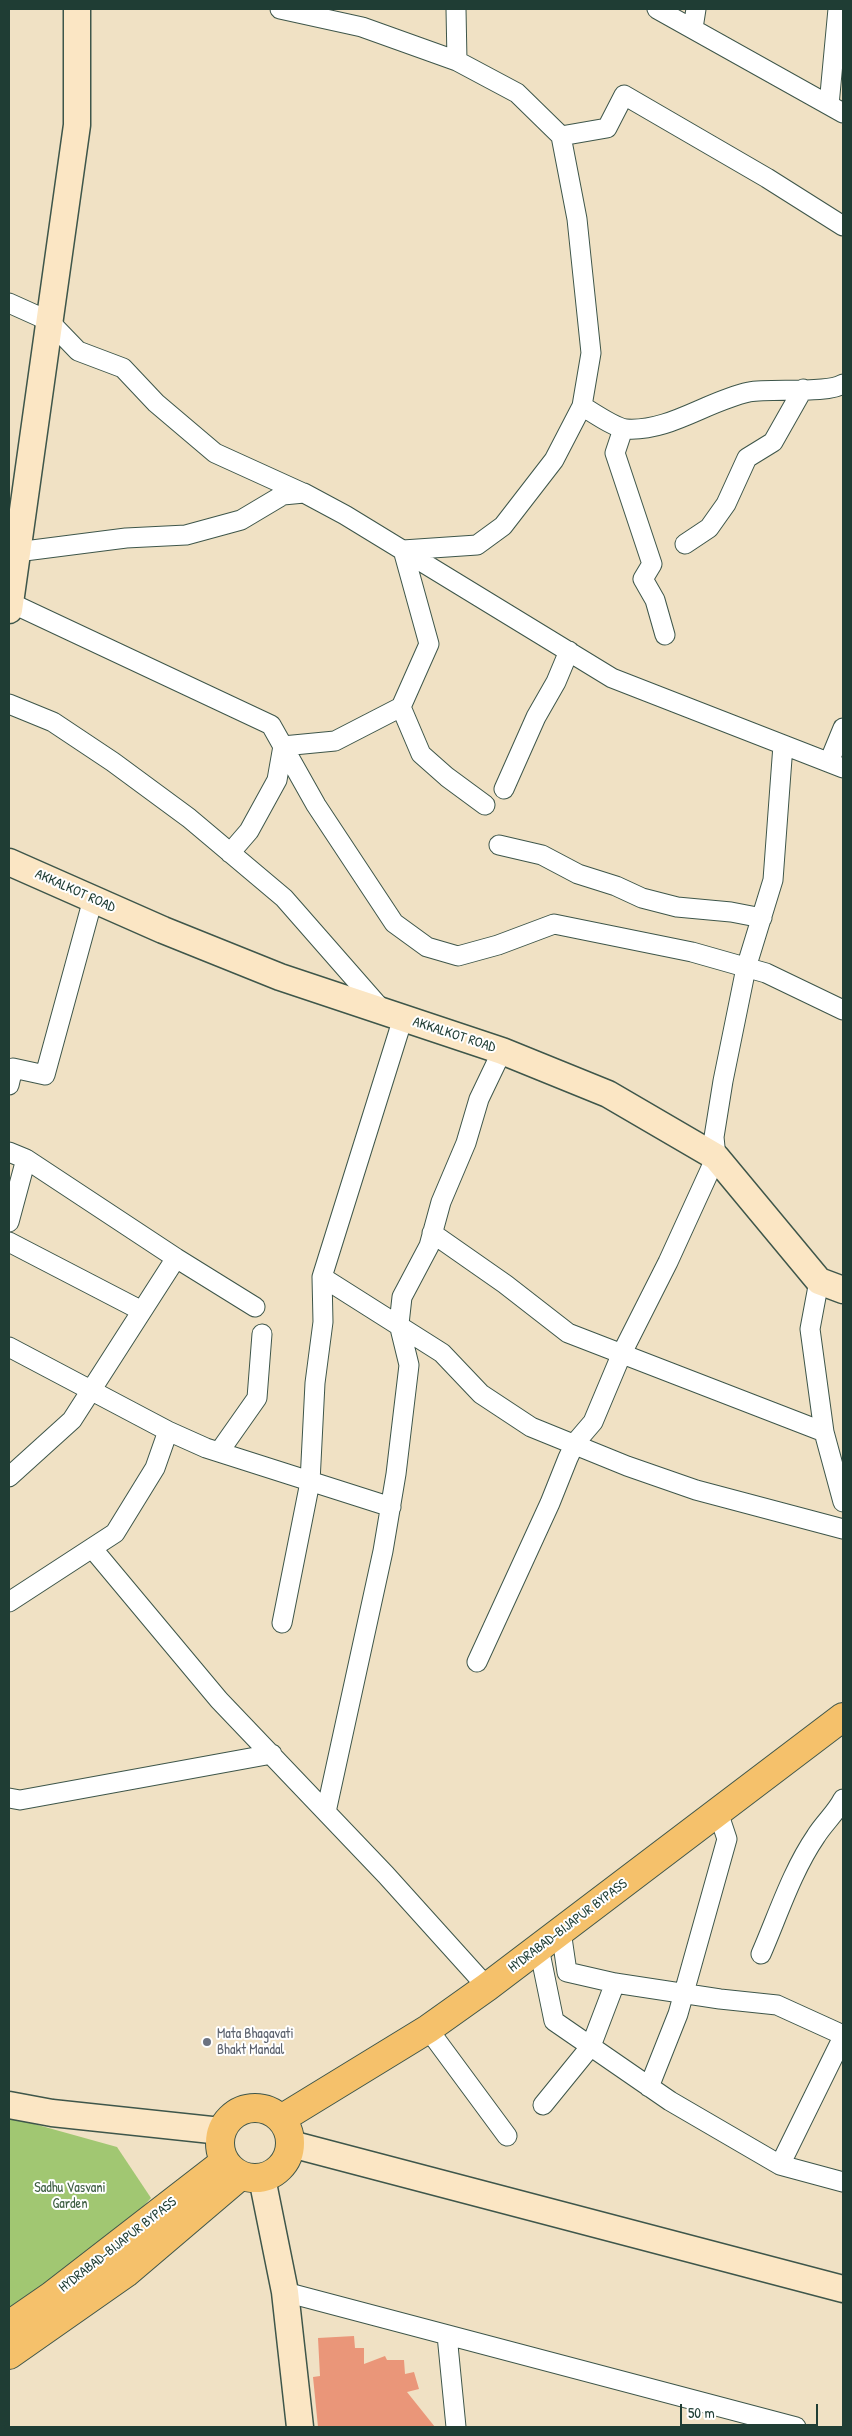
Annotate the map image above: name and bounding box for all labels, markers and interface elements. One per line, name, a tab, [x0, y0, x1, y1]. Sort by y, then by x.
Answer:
street label: AKKALKOT ROAD	[32, 866, 118, 916]
street label: AKKALKOT ROAD	[411, 1014, 497, 1056]
street label: HYDRABAD-BIJAPUR BYPASS	[505, 1876, 631, 1976]
place label: Mata Bhagavati Bhakt Mandal	[217, 2026, 294, 2058]
marker: Mata Bhagavati Bhakt Mandal	[201, 2036, 213, 2048]
park label: Sadhu Vasvani Garden	[34, 2180, 106, 2212]
street label: HYDRABAD-BIJAPUR BYPASS	[56, 2194, 180, 2296]
scale bar	[682, 2394, 820, 2426]
text: 50 m	[688, 2402, 715, 2423]

